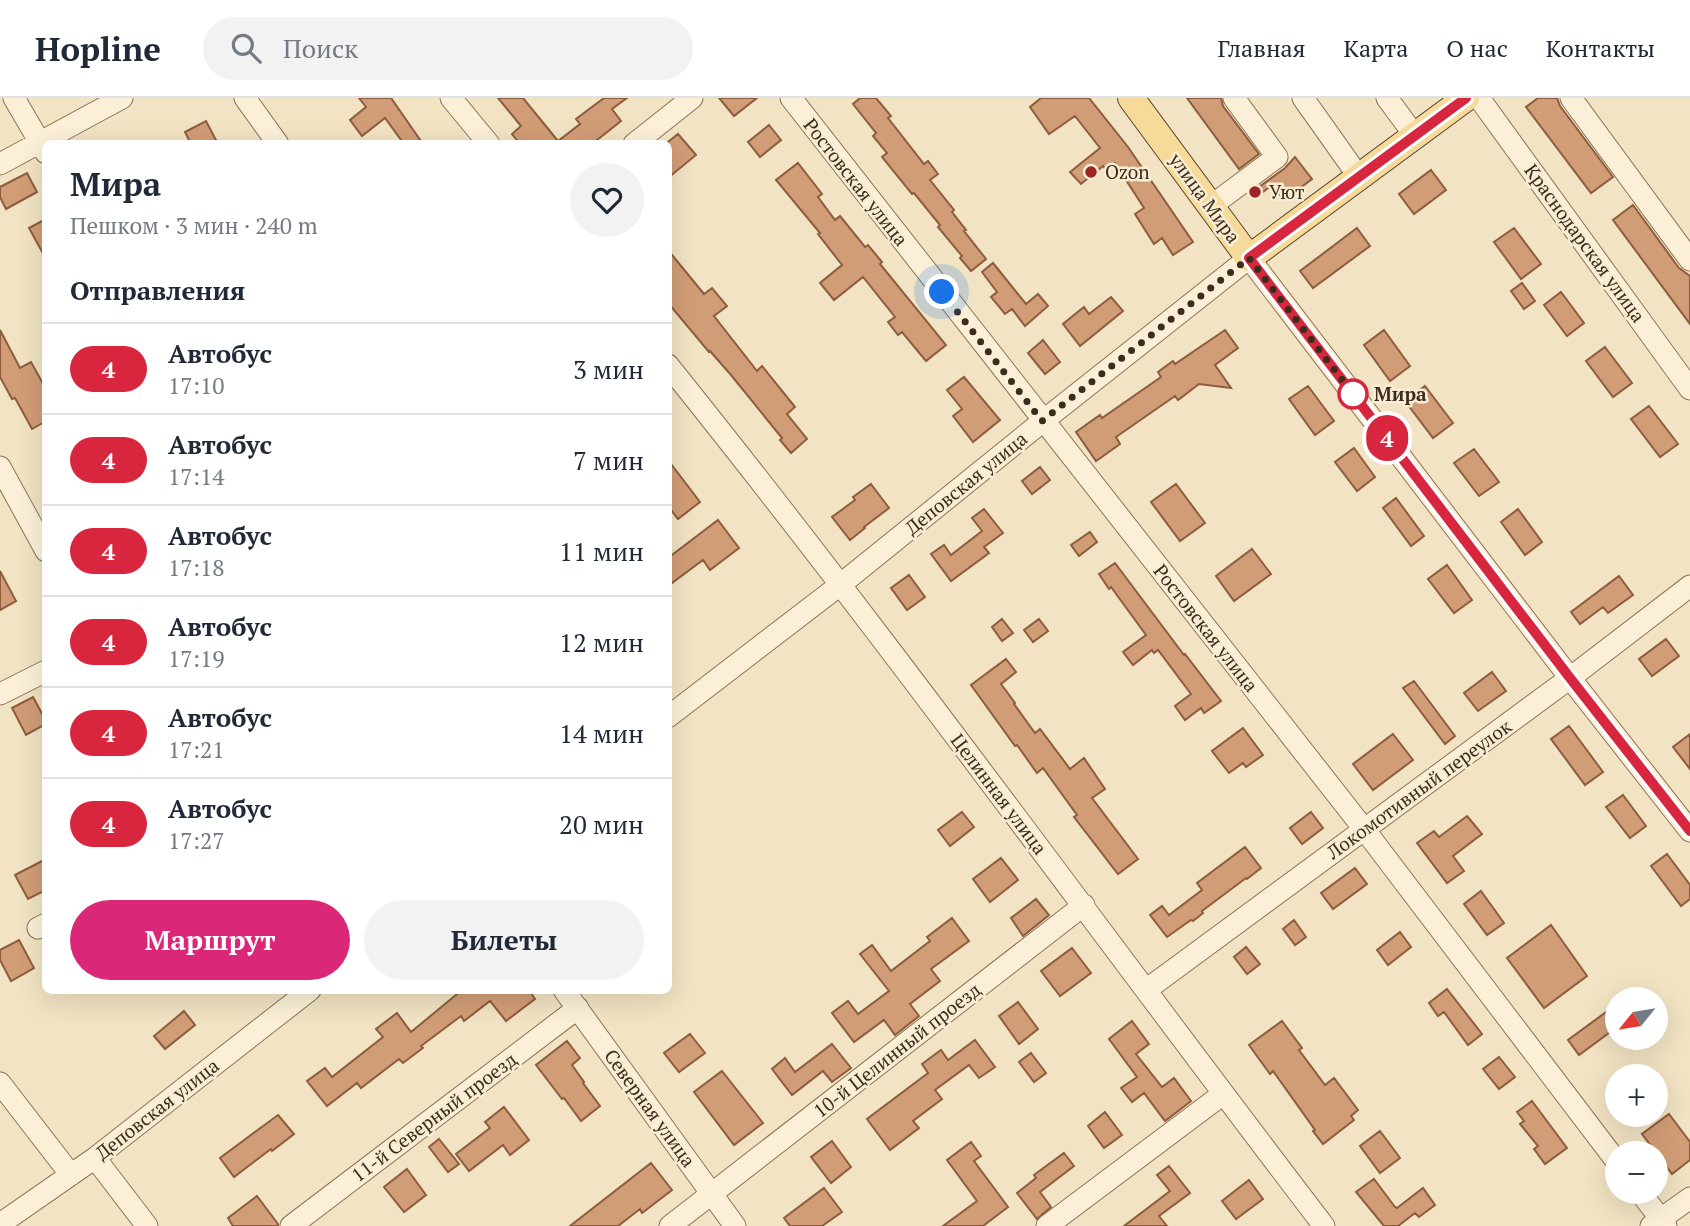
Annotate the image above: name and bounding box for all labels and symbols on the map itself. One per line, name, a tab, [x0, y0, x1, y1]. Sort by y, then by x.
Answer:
street label: Ростовская улица	[799, 113, 914, 251]
street label: улица Мира	[1164, 147, 1247, 248]
street label: Краснодарская улица	[1519, 158, 1652, 327]
place label: Ozon	[1105, 159, 1150, 184]
marker: Ozon	[1083, 164, 1099, 180]
place label: Уют	[1269, 179, 1304, 204]
marker: Уют	[1247, 184, 1263, 200]
your location	[924, 274, 959, 309]
marker: Мира	[1338, 379, 1368, 409]
place label: Мира	[1374, 381, 1427, 406]
line badge: 4	[1364, 415, 1410, 461]
street label: Деповская улица	[899, 425, 1032, 540]
street label: Ростовская улица	[1149, 559, 1264, 697]
street label: Локомотивный переулок	[1321, 713, 1517, 865]
street label: Целинная улица	[946, 728, 1053, 859]
street label: 10-й Целинный проезд	[808, 976, 985, 1123]
north arrow	[1605, 987, 1668, 1050]
street label: Северная улица	[599, 1044, 702, 1172]
street label: 11-й Северный проезд	[346, 1046, 521, 1187]
street label: Деповская улица	[90, 1052, 224, 1165]

